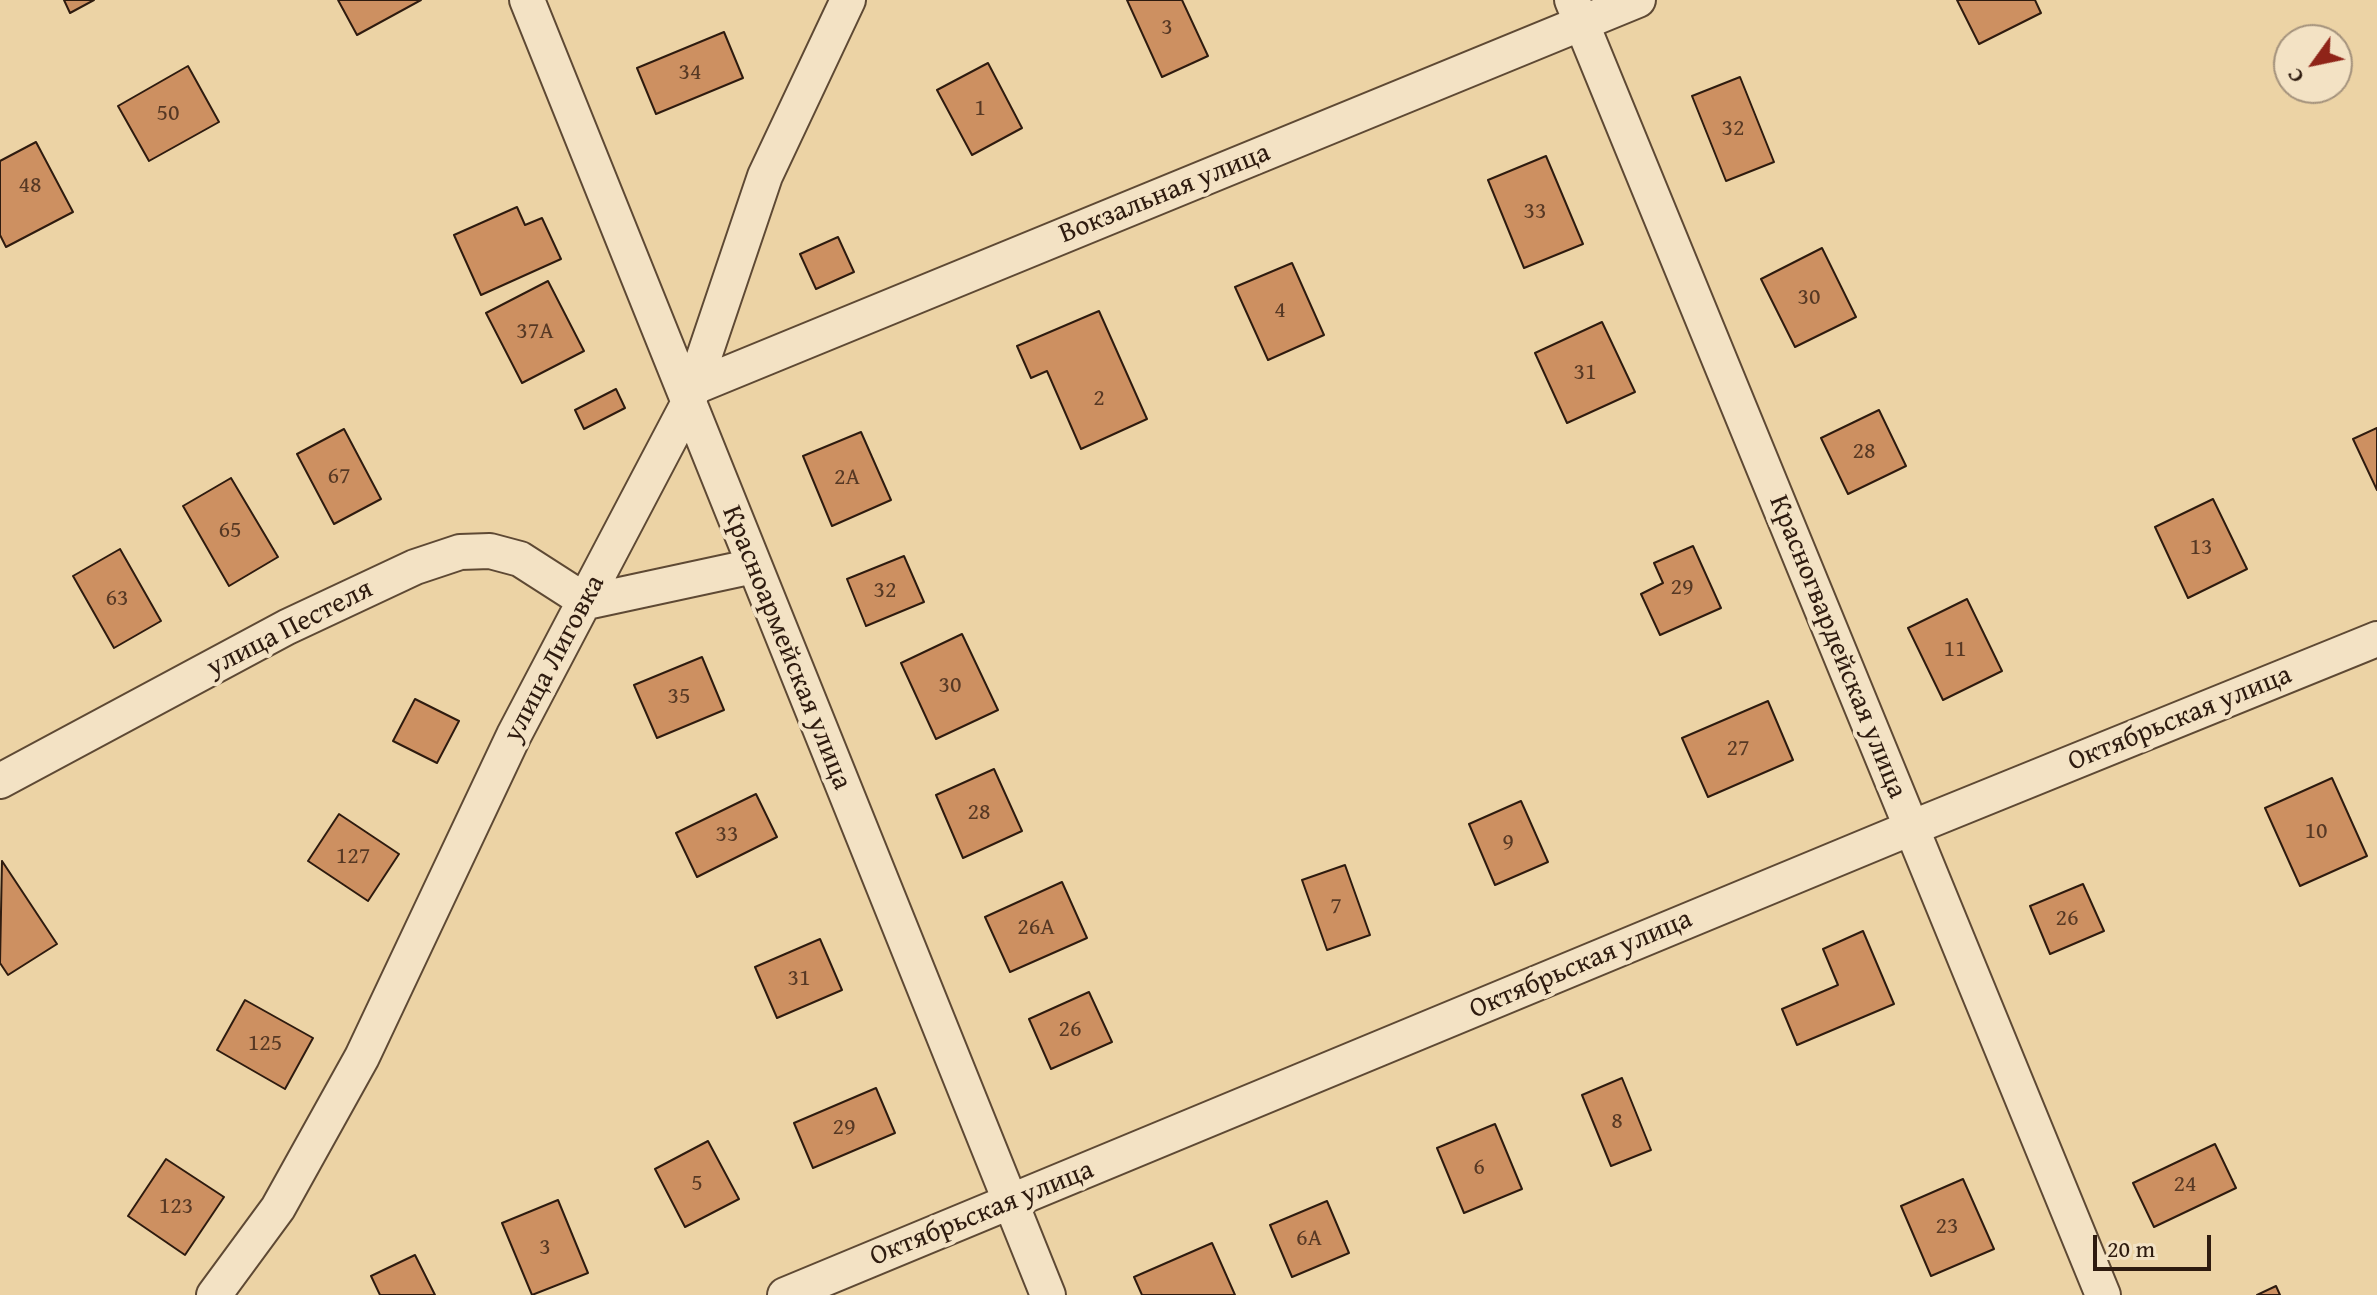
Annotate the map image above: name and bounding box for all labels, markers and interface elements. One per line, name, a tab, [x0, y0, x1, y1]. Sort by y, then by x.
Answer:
house number: 3	[1161, 14, 1173, 42]
north arrow	[2273, 24, 2353, 104]
house number: 34	[678, 59, 702, 87]
text: С	[2278, 62, 2311, 90]
house number: 1	[974, 95, 986, 123]
house number: 50	[156, 100, 180, 128]
house number: 32	[1721, 115, 1745, 143]
street label: Вокзальная улица	[1055, 136, 1275, 252]
house number: 48	[18, 172, 42, 200]
house number: 33	[1523, 198, 1547, 226]
house number: 30	[1797, 284, 1821, 312]
house number: 4	[1274, 297, 1286, 325]
house number: 37А	[516, 318, 554, 346]
house number: 31	[1573, 359, 1597, 387]
house number: 2	[1093, 385, 1105, 413]
house number: 28	[1852, 438, 1876, 466]
house number: 67	[327, 463, 351, 491]
house number: 2А	[834, 464, 860, 492]
street label: Красногвардейская улица	[1761, 491, 1913, 803]
street label: Красноармейская улица	[714, 501, 858, 795]
house number: 65	[218, 517, 242, 545]
house number: 13	[2189, 534, 2213, 562]
street label: улица Лиговка	[497, 570, 613, 748]
street label: улица Пестеля	[201, 573, 379, 685]
house number: 29	[1670, 574, 1694, 602]
house number: 32	[873, 577, 897, 605]
house number: 63	[105, 585, 129, 613]
house number: 11	[1943, 636, 1967, 664]
street label: Октябрьская улица	[2063, 659, 2297, 779]
house number: 30	[938, 672, 962, 700]
house number: 35	[667, 683, 691, 711]
house number: 27	[1726, 735, 1750, 763]
house number: 28	[967, 799, 991, 827]
house number: 10	[2304, 818, 2328, 846]
house number: 33	[715, 821, 739, 849]
house number: 9	[1502, 829, 1514, 857]
house number: 127	[336, 843, 370, 871]
house number: 7	[1330, 893, 1342, 921]
street label: Октябрьская улица	[1465, 903, 1697, 1027]
house number: 26	[2055, 905, 2079, 933]
house number: 26А	[1017, 914, 1055, 942]
house number: 31	[787, 965, 811, 993]
house number: 26	[1058, 1016, 1082, 1044]
house number: 125	[248, 1030, 282, 1058]
house number: 8	[1611, 1108, 1623, 1136]
house number: 29	[832, 1114, 856, 1142]
street label: Октябрьская улица	[865, 1154, 1099, 1274]
house number: 6	[1473, 1154, 1485, 1182]
house number: 5	[691, 1170, 703, 1198]
house number: 24	[2173, 1171, 2197, 1199]
house number: 123	[159, 1193, 193, 1221]
house number: 23	[1935, 1213, 1959, 1241]
scale bar	[2097, 1219, 2215, 1269]
house number: 6А	[1296, 1225, 1322, 1253]
text: 20 m	[2107, 1231, 2155, 1266]
house number: 3	[539, 1234, 551, 1262]

